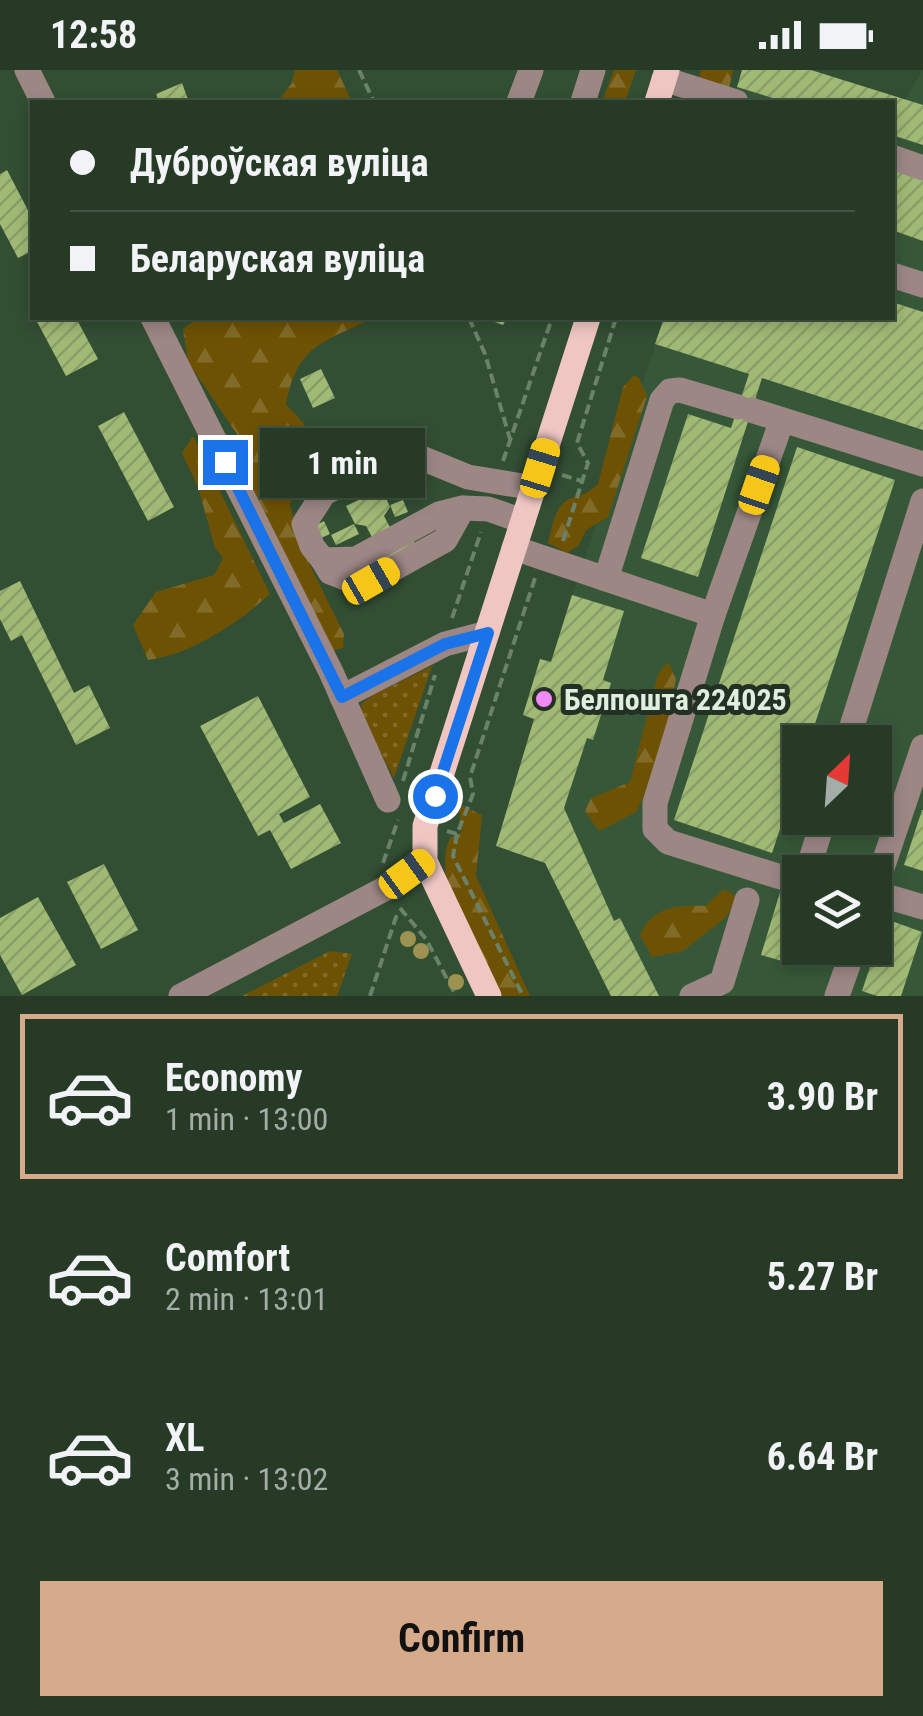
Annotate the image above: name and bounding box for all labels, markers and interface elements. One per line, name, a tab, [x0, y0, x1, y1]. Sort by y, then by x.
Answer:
text: 12:58	[50, 13, 137, 57]
text: Дуброўская вуліца	[130, 141, 429, 185]
text: Беларуская вуліца	[130, 237, 425, 281]
callout: 1 min	[260, 427, 425, 497]
car	[517, 435, 563, 501]
route end	[203, 440, 248, 485]
text: 1 min	[307, 444, 378, 482]
car	[735, 452, 783, 518]
car	[338, 553, 404, 609]
place label: Белпошта 224025	[564, 682, 787, 717]
marker: Белпошта 224025	[533, 688, 555, 710]
north arrow	[782, 725, 892, 835]
map controls	[782, 725, 892, 965]
route start	[413, 774, 458, 819]
car	[374, 844, 440, 904]
button: layers	[782, 855, 892, 965]
icon: car	[45, 1052, 135, 1142]
text: Economy	[165, 1056, 302, 1100]
text: 3.90 Br	[767, 1075, 878, 1119]
text: 1 min · 13:00	[165, 1100, 328, 1138]
icon: car	[45, 1232, 135, 1322]
text: Comfort	[165, 1236, 290, 1280]
text: 5.27 Br	[767, 1255, 878, 1299]
text: 2 min · 13:01	[165, 1280, 328, 1318]
icon: car	[45, 1412, 135, 1502]
text: XL	[165, 1416, 204, 1460]
text: 6.64 Br	[767, 1435, 878, 1479]
text: 3 min · 13:02	[165, 1460, 328, 1498]
button: Confirm	[40, 1581, 883, 1696]

